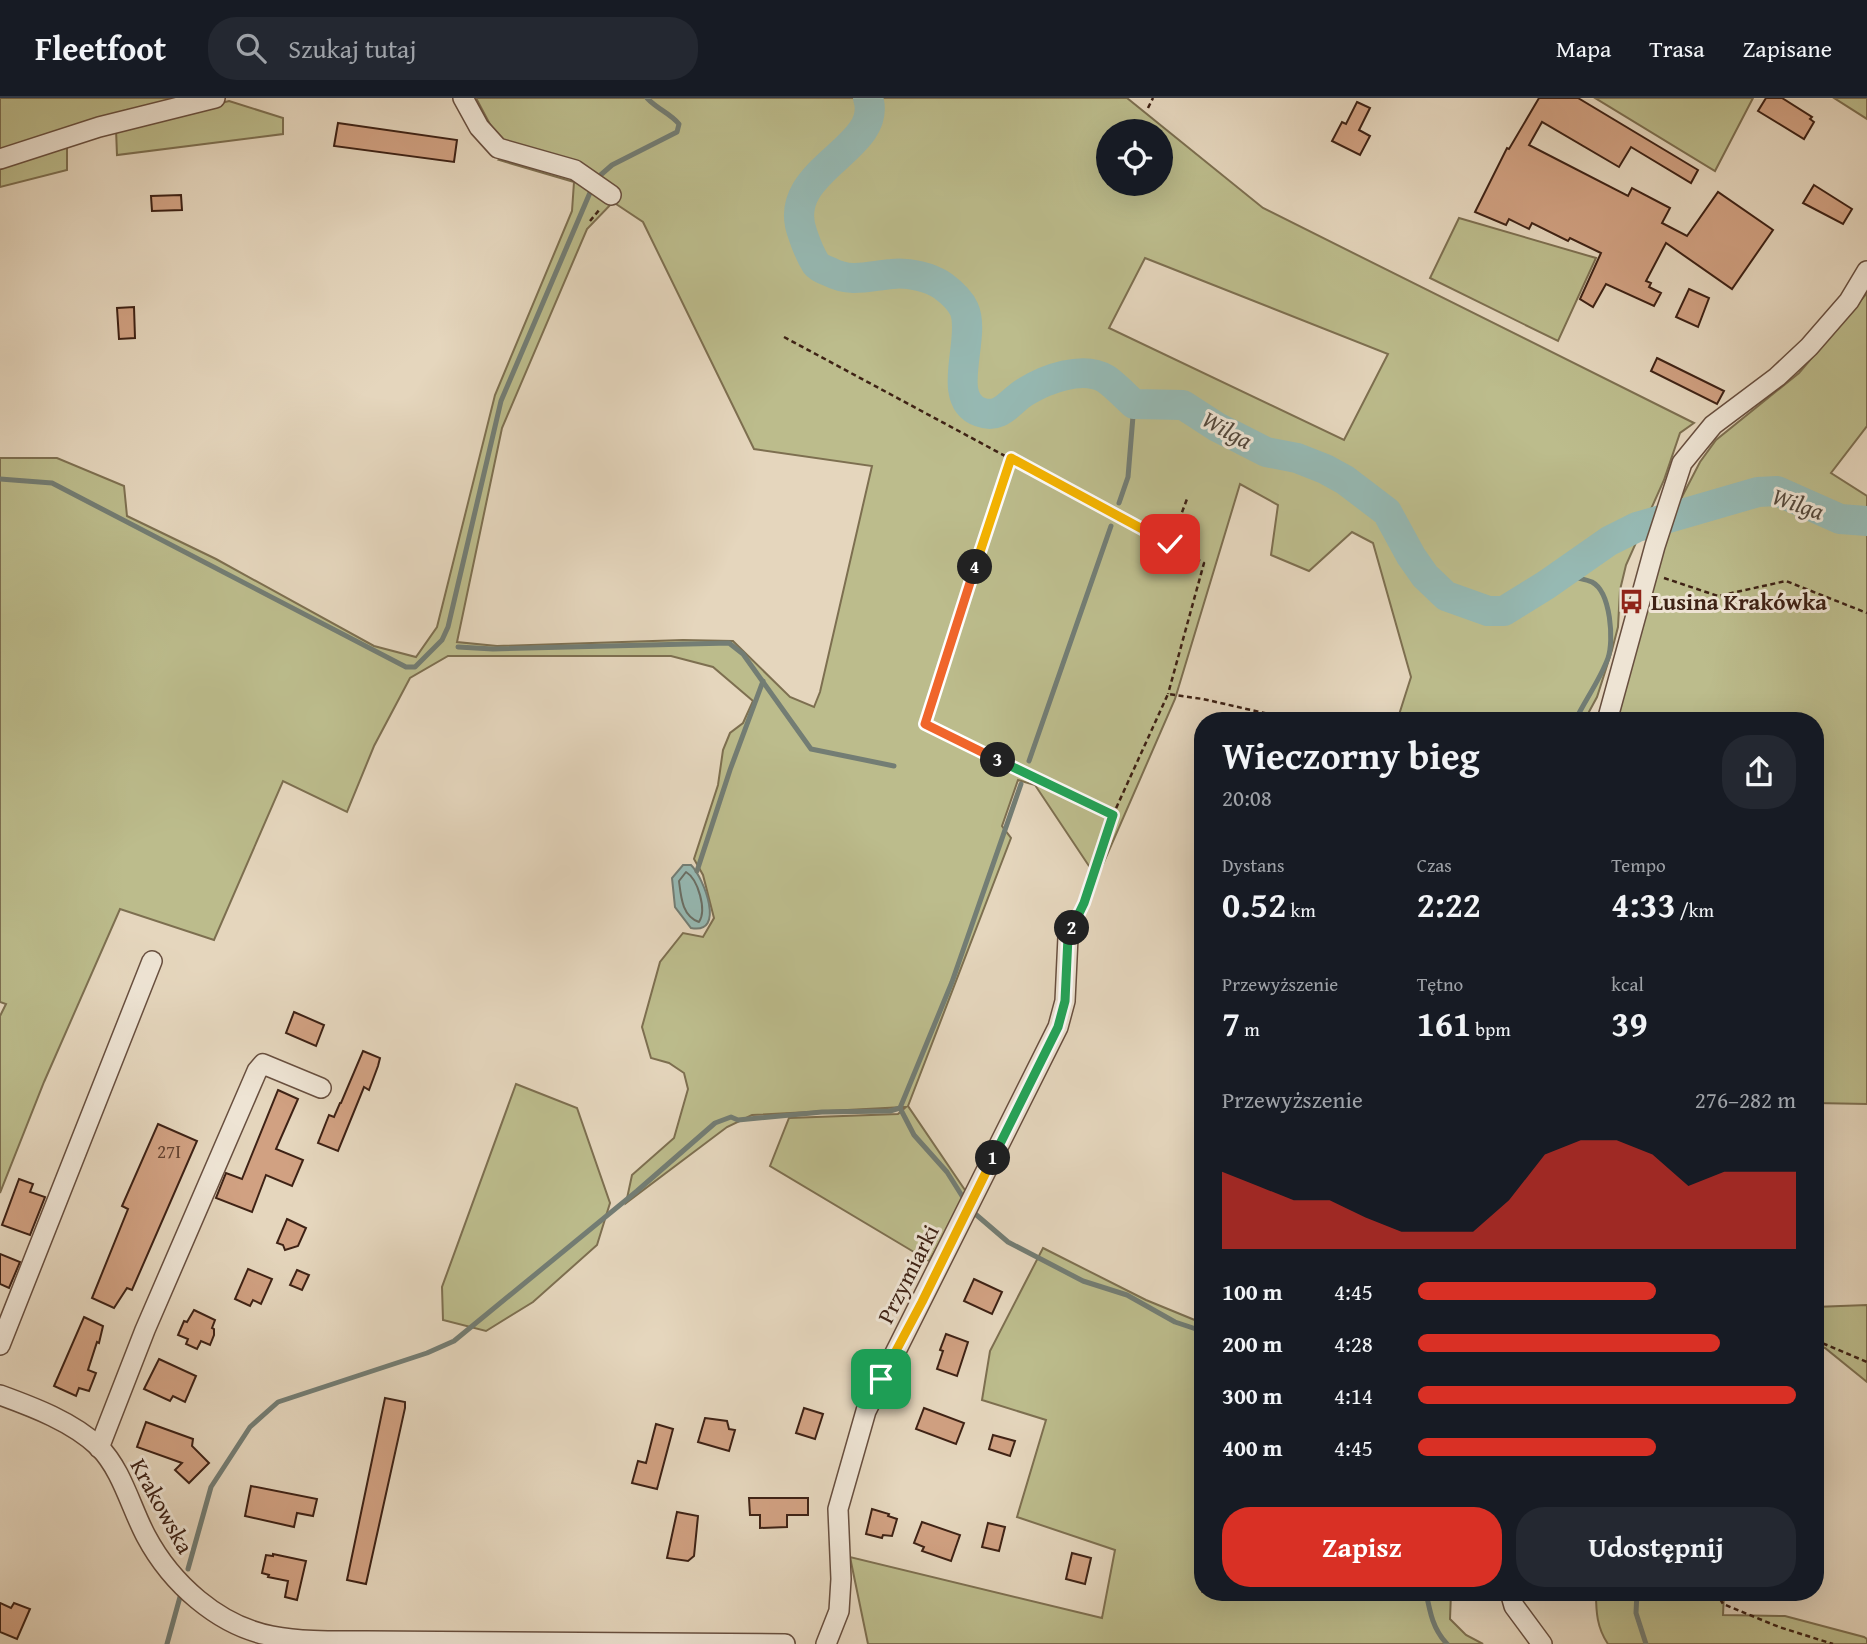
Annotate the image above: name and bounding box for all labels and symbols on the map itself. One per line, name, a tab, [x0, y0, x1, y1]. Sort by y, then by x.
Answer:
water label: Wilga	[1196, 402, 1259, 458]
water label: Wilga	[1768, 478, 1829, 529]
pin	[1140, 514, 1200, 574]
pin: 4	[958, 550, 992, 584]
place label: Lusina Krakówka	[1651, 585, 1827, 618]
bus stop icon: Lusina Krakówka	[1617, 588, 1645, 616]
pin: 3	[981, 742, 1016, 778]
pin: 2	[1054, 910, 1090, 946]
house number: 27I	[157, 1137, 181, 1165]
pin: 1	[976, 1140, 1010, 1176]
street label: Przymiarki	[869, 1219, 947, 1329]
pin	[851, 1349, 911, 1409]
street label: Krakowska	[123, 1452, 202, 1560]

